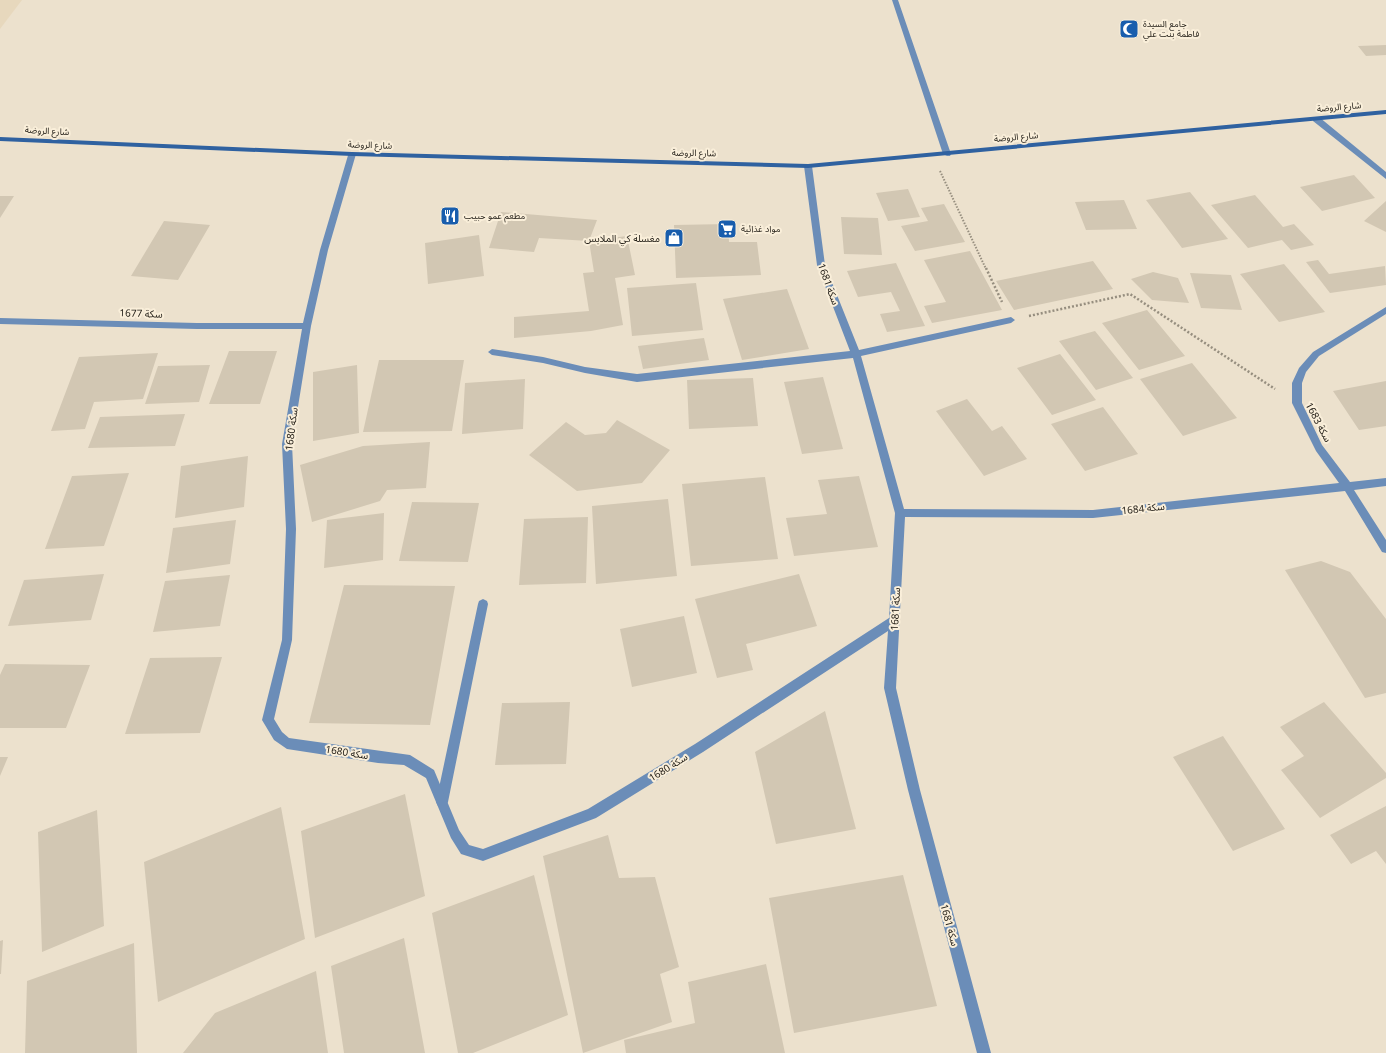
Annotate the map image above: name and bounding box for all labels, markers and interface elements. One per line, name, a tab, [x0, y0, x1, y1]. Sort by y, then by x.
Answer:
place label: جامع السيدة فاطمة بنت علي	[1143, 17, 1199, 41]
mosque icon: جامع السيدة فاطمة بنت علي	[1118, 18, 1140, 40]
street label: شارع الروضة	[1316, 98, 1362, 116]
street label: شارع الروضة	[24, 123, 70, 139]
street label: شارع الروضة	[993, 128, 1039, 146]
street label: شارع الروضة	[348, 137, 392, 153]
street label: شارع الروضة	[672, 146, 716, 160]
restaurant icon: مطعم عمو حبيب	[439, 205, 461, 227]
place label: مطعم عمو حبيب	[464, 209, 525, 223]
supermarket icon: مواد غذائية	[716, 218, 738, 240]
place label: مواد غذائية	[741, 222, 781, 235]
shop icon: مغسلة كي الملابس	[663, 227, 685, 249]
place label: مغسلة كي الملابس	[584, 231, 660, 246]
street label: سكة 1681	[815, 261, 843, 307]
street label: سكة 1677	[119, 305, 163, 321]
street label: سكة 1683	[1303, 400, 1335, 445]
street label: سكة 1680	[281, 407, 301, 451]
street label: سكة 1684	[1121, 499, 1165, 517]
street label: سكة 1681	[887, 587, 903, 631]
street label: سكة 1680	[325, 742, 370, 762]
street label: سكة 1680	[646, 750, 690, 784]
street label: سكة 1681	[938, 902, 962, 948]

